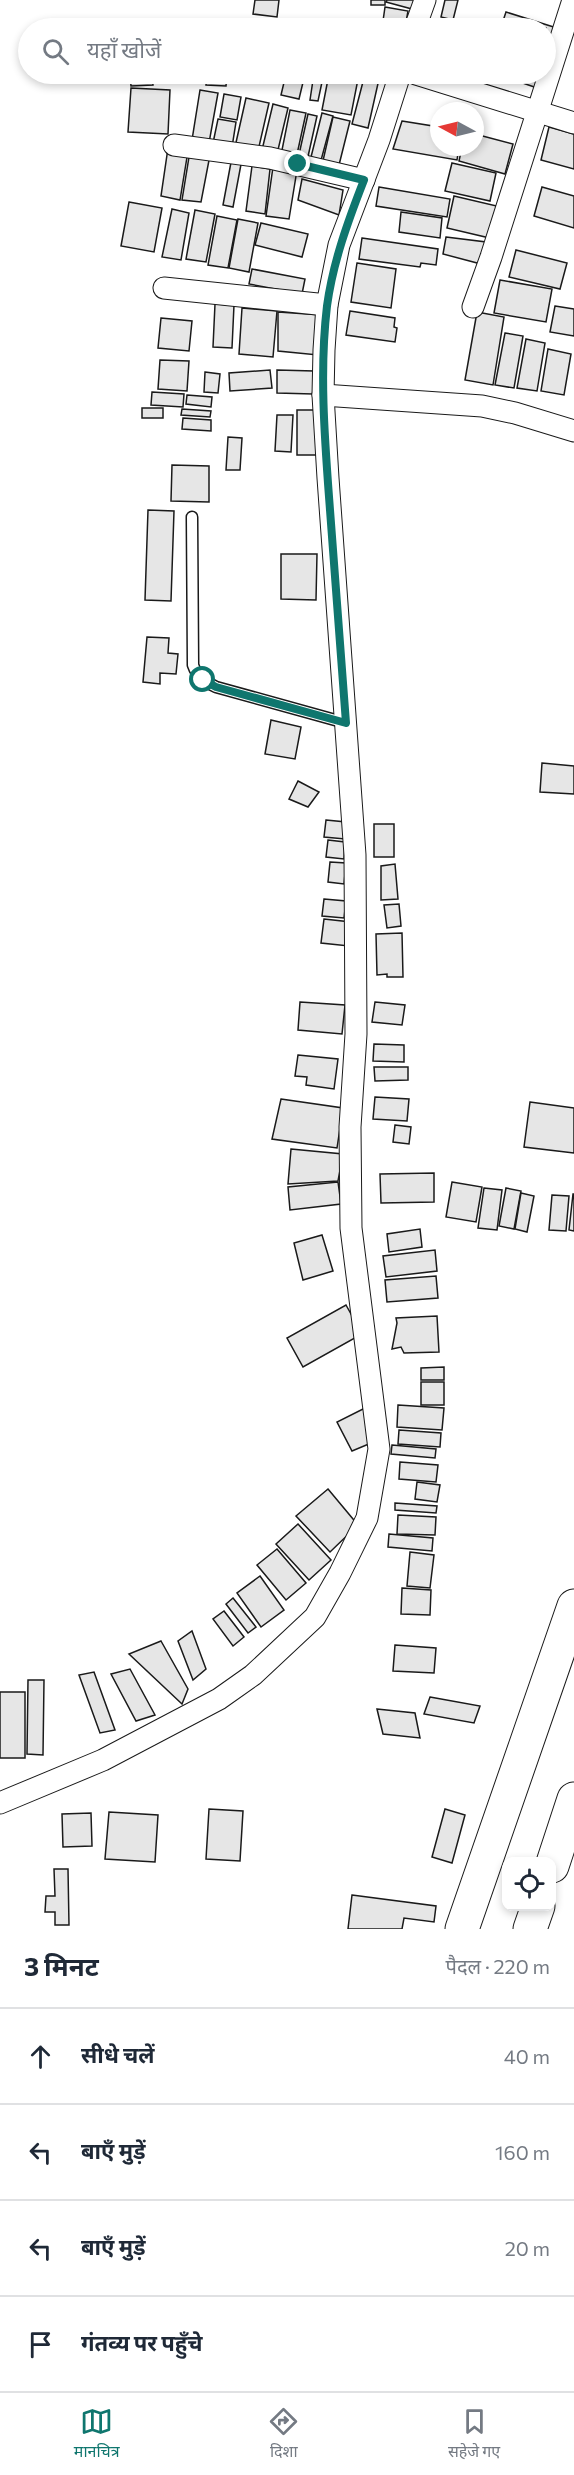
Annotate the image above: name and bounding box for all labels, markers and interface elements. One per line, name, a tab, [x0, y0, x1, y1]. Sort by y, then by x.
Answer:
search box	[18, 18, 556, 84]
icon: search	[39, 35, 72, 68]
text: यहाँ खोजें	[87, 36, 161, 63]
north arrow	[430, 102, 484, 156]
route end	[284, 150, 310, 176]
route start	[189, 666, 215, 692]
map controls	[502, 1857, 556, 1911]
button: locate	[502, 1857, 556, 1911]
text: 3 मिनट	[24, 1950, 99, 1981]
text: पैदल · 220 m	[446, 1954, 550, 1978]
icon: ahead	[24, 2040, 57, 2073]
text: सीधे चलें	[81, 2041, 155, 2068]
text: 40 m	[504, 2044, 550, 2068]
icon: left	[24, 2136, 57, 2169]
text: बाएँ मुड़ें	[81, 2137, 146, 2164]
text: 160 m	[495, 2140, 550, 2164]
icon: left	[24, 2232, 57, 2265]
text: बाएँ मुड़ें	[81, 2233, 146, 2260]
text: 20 m	[505, 2236, 550, 2260]
icon: arrive	[24, 2328, 57, 2361]
text: गंतव्य पर पहुँचे	[81, 2329, 203, 2356]
tab: मानचित्र	[74, 2405, 120, 2464]
tab: दिशा	[267, 2405, 300, 2464]
tab: सहेजे गए	[448, 2405, 500, 2464]

